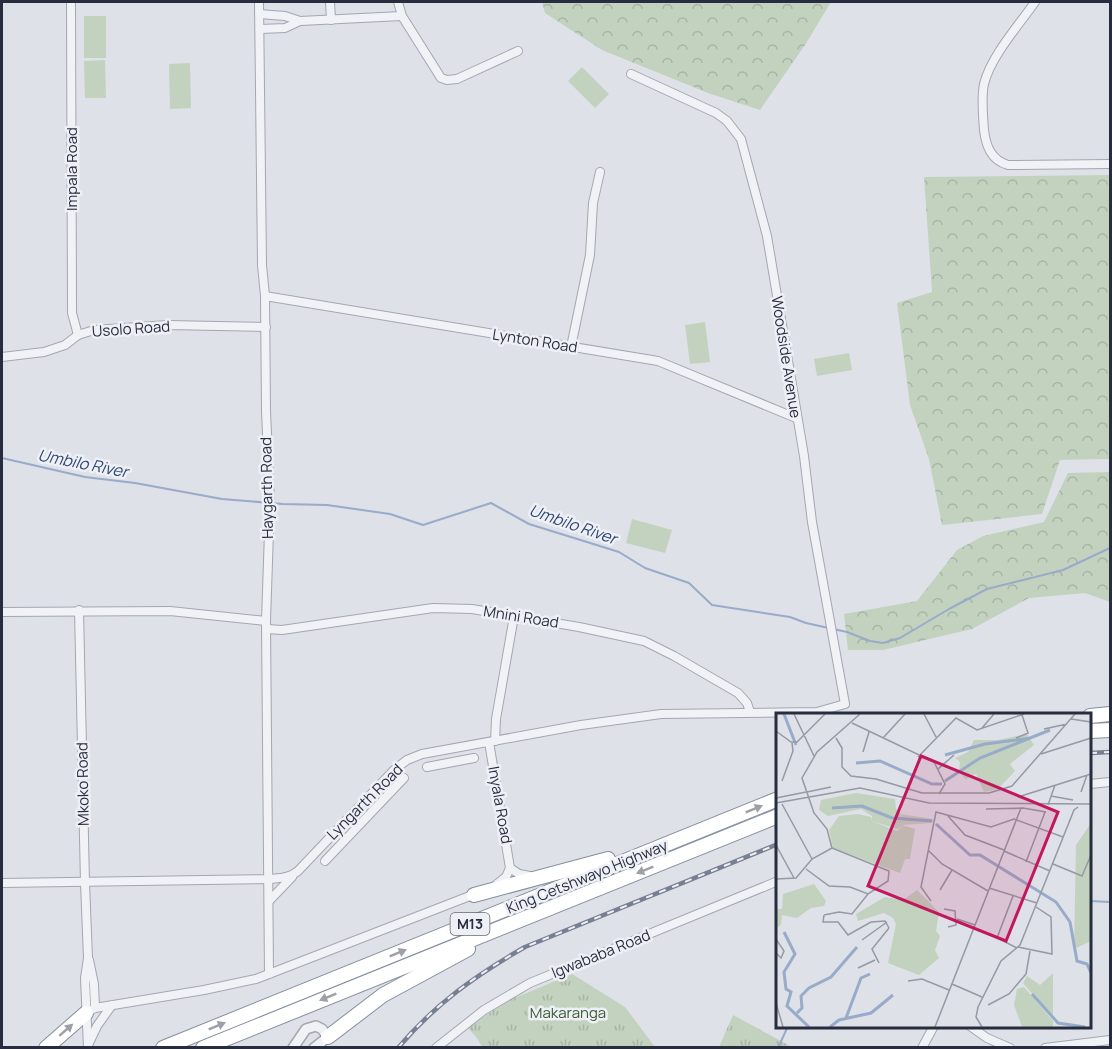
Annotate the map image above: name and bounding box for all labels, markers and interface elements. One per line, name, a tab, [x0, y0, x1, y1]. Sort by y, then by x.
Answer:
street label: Impala Road	[61, 127, 82, 211]
street label: Woodside Avenue	[766, 294, 807, 420]
street label: Usolo Road	[91, 315, 171, 342]
street label: Lynton Road	[491, 323, 579, 358]
street label: Haygarth Road	[255, 437, 278, 539]
water label: Umbilo River	[36, 444, 132, 483]
water label: Umbilo River	[526, 499, 622, 550]
street label: Mnini Road	[482, 600, 560, 633]
inset map	[776, 713, 1091, 1028]
street label: Mkoko Road	[71, 742, 94, 826]
street label: Lyngarth Road	[322, 759, 407, 844]
street label: Inyala Road	[483, 764, 518, 845]
one-way arrow	[745, 804, 763, 813]
street label: King Cetshwayo Highway	[503, 834, 671, 919]
one-way arrow	[636, 865, 654, 875]
road number: M13	[450, 913, 490, 935]
street label: Igwababa Road	[548, 924, 653, 983]
one-way arrow	[389, 948, 407, 957]
one-way arrow	[319, 993, 337, 1002]
park label: Makaranga	[530, 1002, 606, 1023]
one-way arrow	[209, 1021, 227, 1031]
one-way arrow	[58, 1024, 73, 1037]

